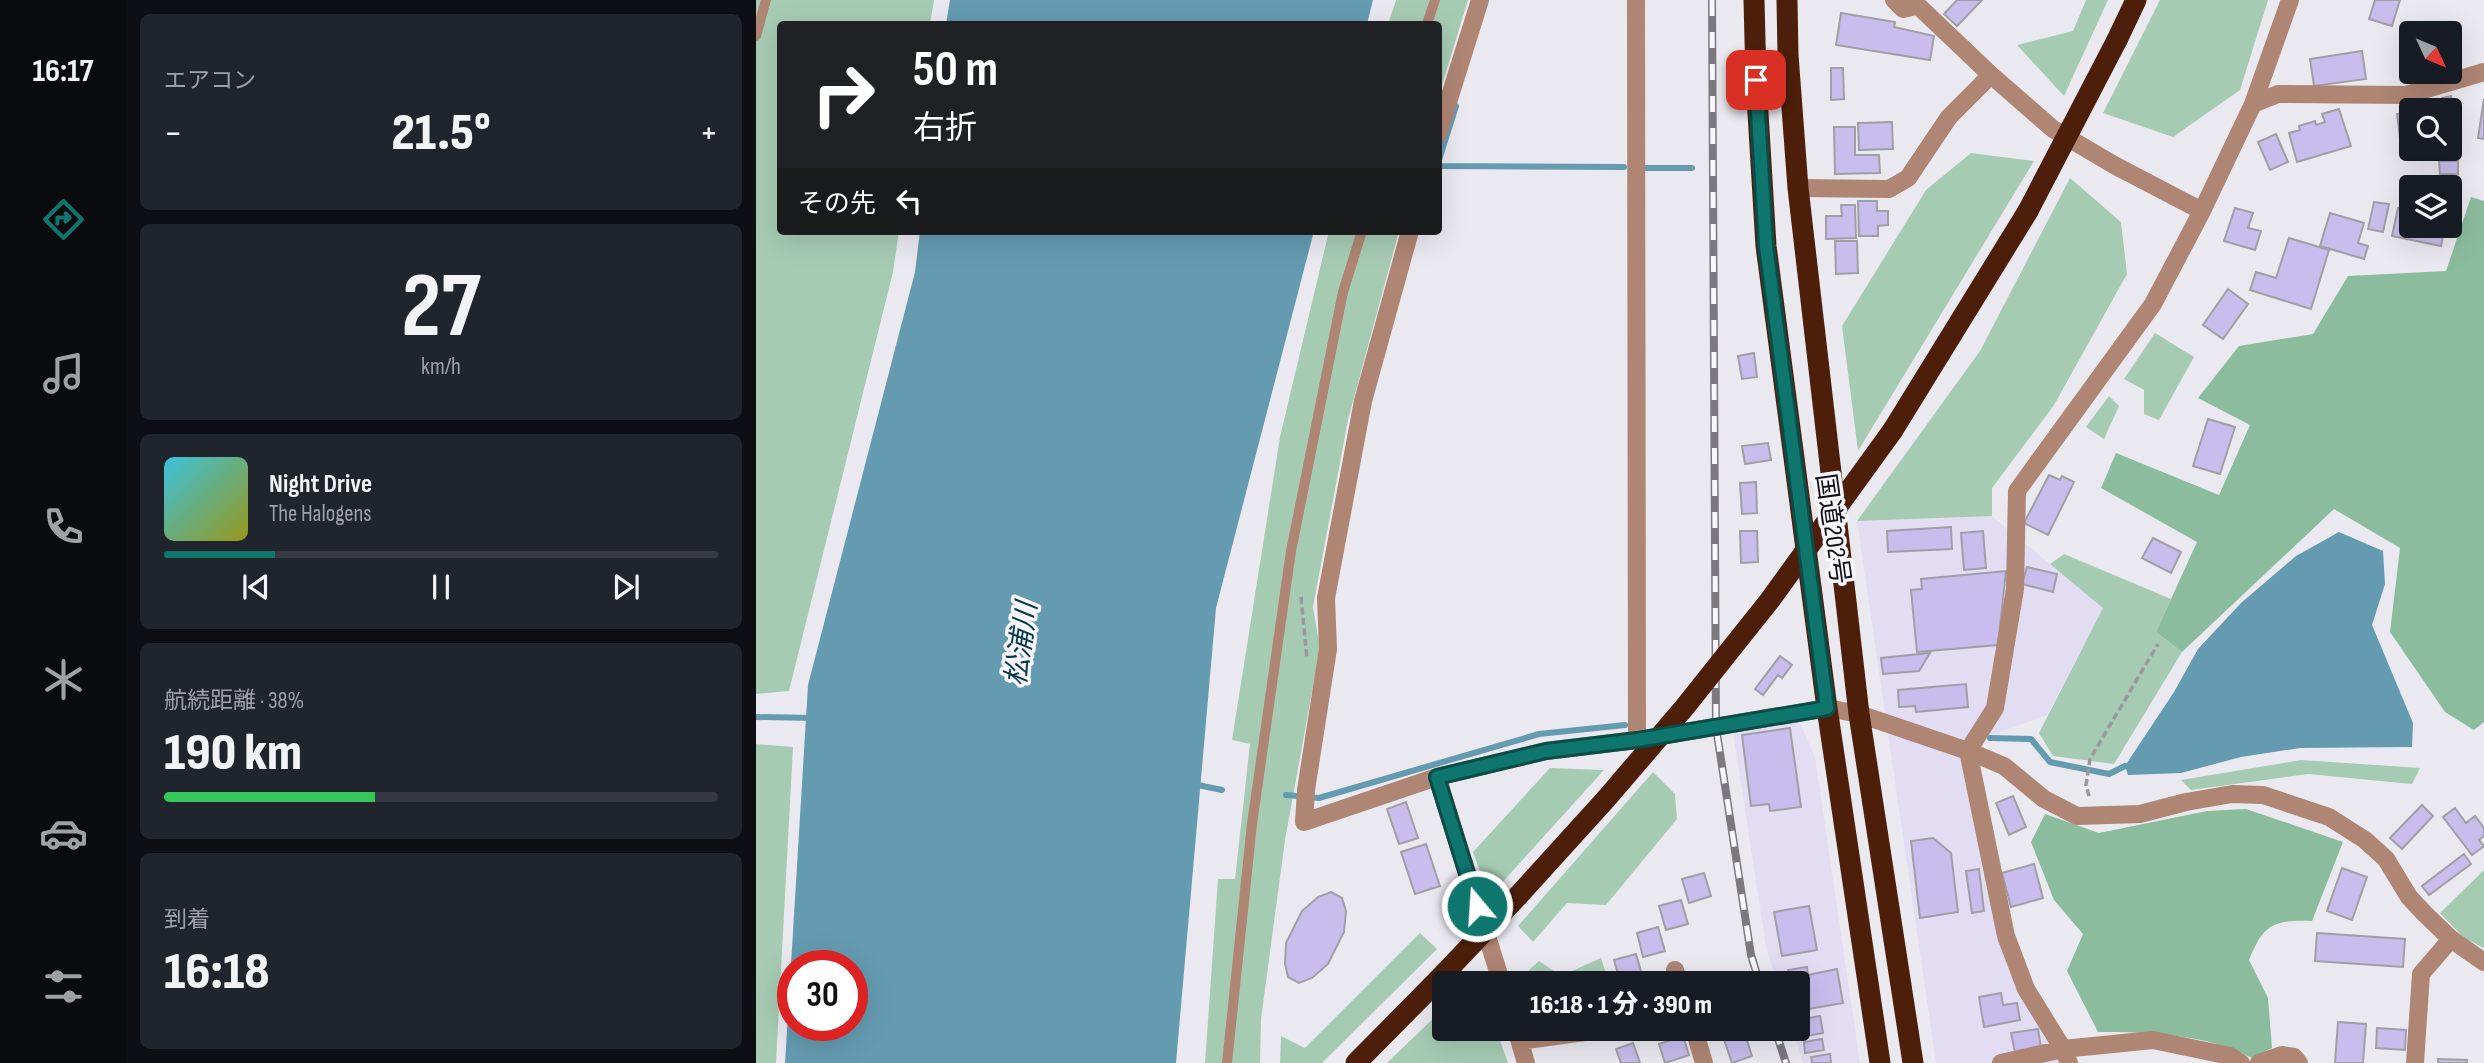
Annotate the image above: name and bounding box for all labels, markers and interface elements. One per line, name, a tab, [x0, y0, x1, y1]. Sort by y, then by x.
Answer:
north arrow	[2399, 21, 2462, 84]
map controls	[2399, 21, 2462, 238]
text: 50 m	[913, 41, 998, 100]
icon: right	[798, 49, 889, 140]
pin	[1726, 50, 1786, 110]
text: 16:17	[32, 52, 94, 91]
icon: arrive	[1737, 61, 1775, 99]
text: エアコン	[164, 67, 256, 95]
button: search	[2399, 98, 2462, 161]
text: 21.5°	[391, 102, 491, 165]
text: 右折	[913, 109, 977, 148]
text: −	[164, 111, 183, 156]
text: +	[699, 111, 718, 156]
button: layers	[2399, 175, 2462, 238]
icon: left	[890, 182, 928, 220]
text: その先	[798, 189, 876, 220]
icon: directions	[39, 195, 88, 244]
text: 27	[401, 253, 481, 362]
icon: music	[39, 349, 88, 398]
text: km/h	[421, 353, 461, 381]
text: Night Drive	[269, 469, 372, 500]
street label: 国道202号	[1809, 472, 1855, 586]
text: The Halogens	[269, 500, 372, 528]
icon: phone	[39, 502, 88, 551]
icon: previous	[237, 568, 275, 606]
icon: pause	[422, 568, 460, 606]
icon: next	[607, 568, 645, 606]
water label: 松浦川	[1000, 597, 1045, 688]
icon: climate	[39, 655, 88, 704]
text: 航続距離 · 38%	[164, 687, 304, 715]
text: 190 km	[164, 722, 302, 785]
icon: car	[39, 809, 88, 858]
position arrow	[1440, 869, 1514, 943]
text: 到着	[164, 906, 210, 934]
text: 16:18	[164, 941, 270, 1004]
speed limit sign: 30	[777, 950, 868, 1041]
icon: filters	[39, 962, 88, 1011]
text: 16:18 · 1 分 · 390 m	[1530, 990, 1712, 1021]

